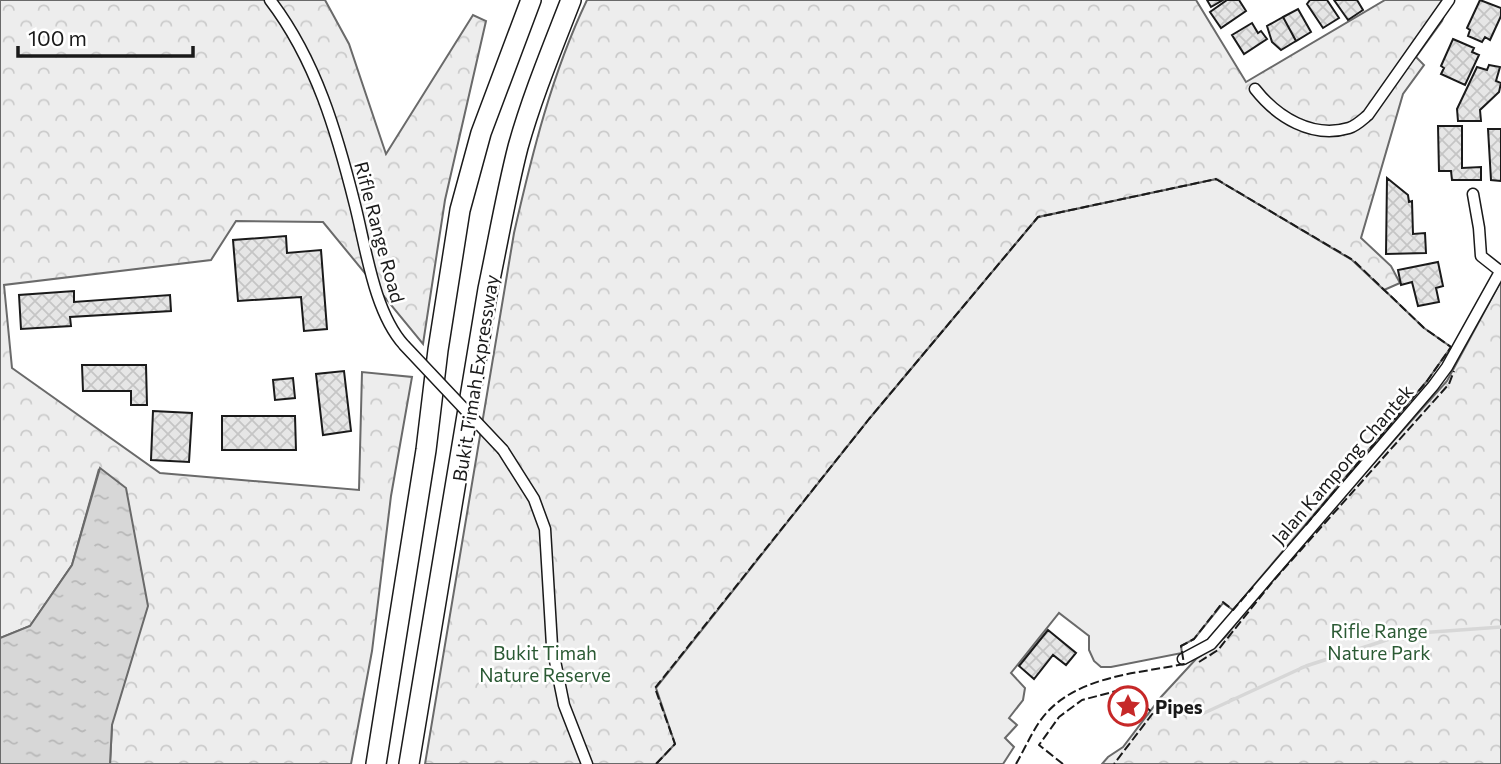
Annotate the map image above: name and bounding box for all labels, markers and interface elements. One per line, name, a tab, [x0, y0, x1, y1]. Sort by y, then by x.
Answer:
scale bar	[18, 14, 192, 58]
text: 100 m	[28, 25, 87, 50]
street label: Rifle Range Road	[350, 159, 410, 305]
street label: Bukit Timah Expressway	[447, 273, 503, 483]
street label: Jalan Kampong Chantek	[1266, 379, 1418, 549]
park label: Rifle Range Nature Park	[1327, 619, 1431, 664]
park label: Bukit Timah Nature Reserve	[479, 641, 611, 686]
place icon: Pipes	[1107, 685, 1149, 727]
place label: Pipes	[1155, 695, 1203, 718]

